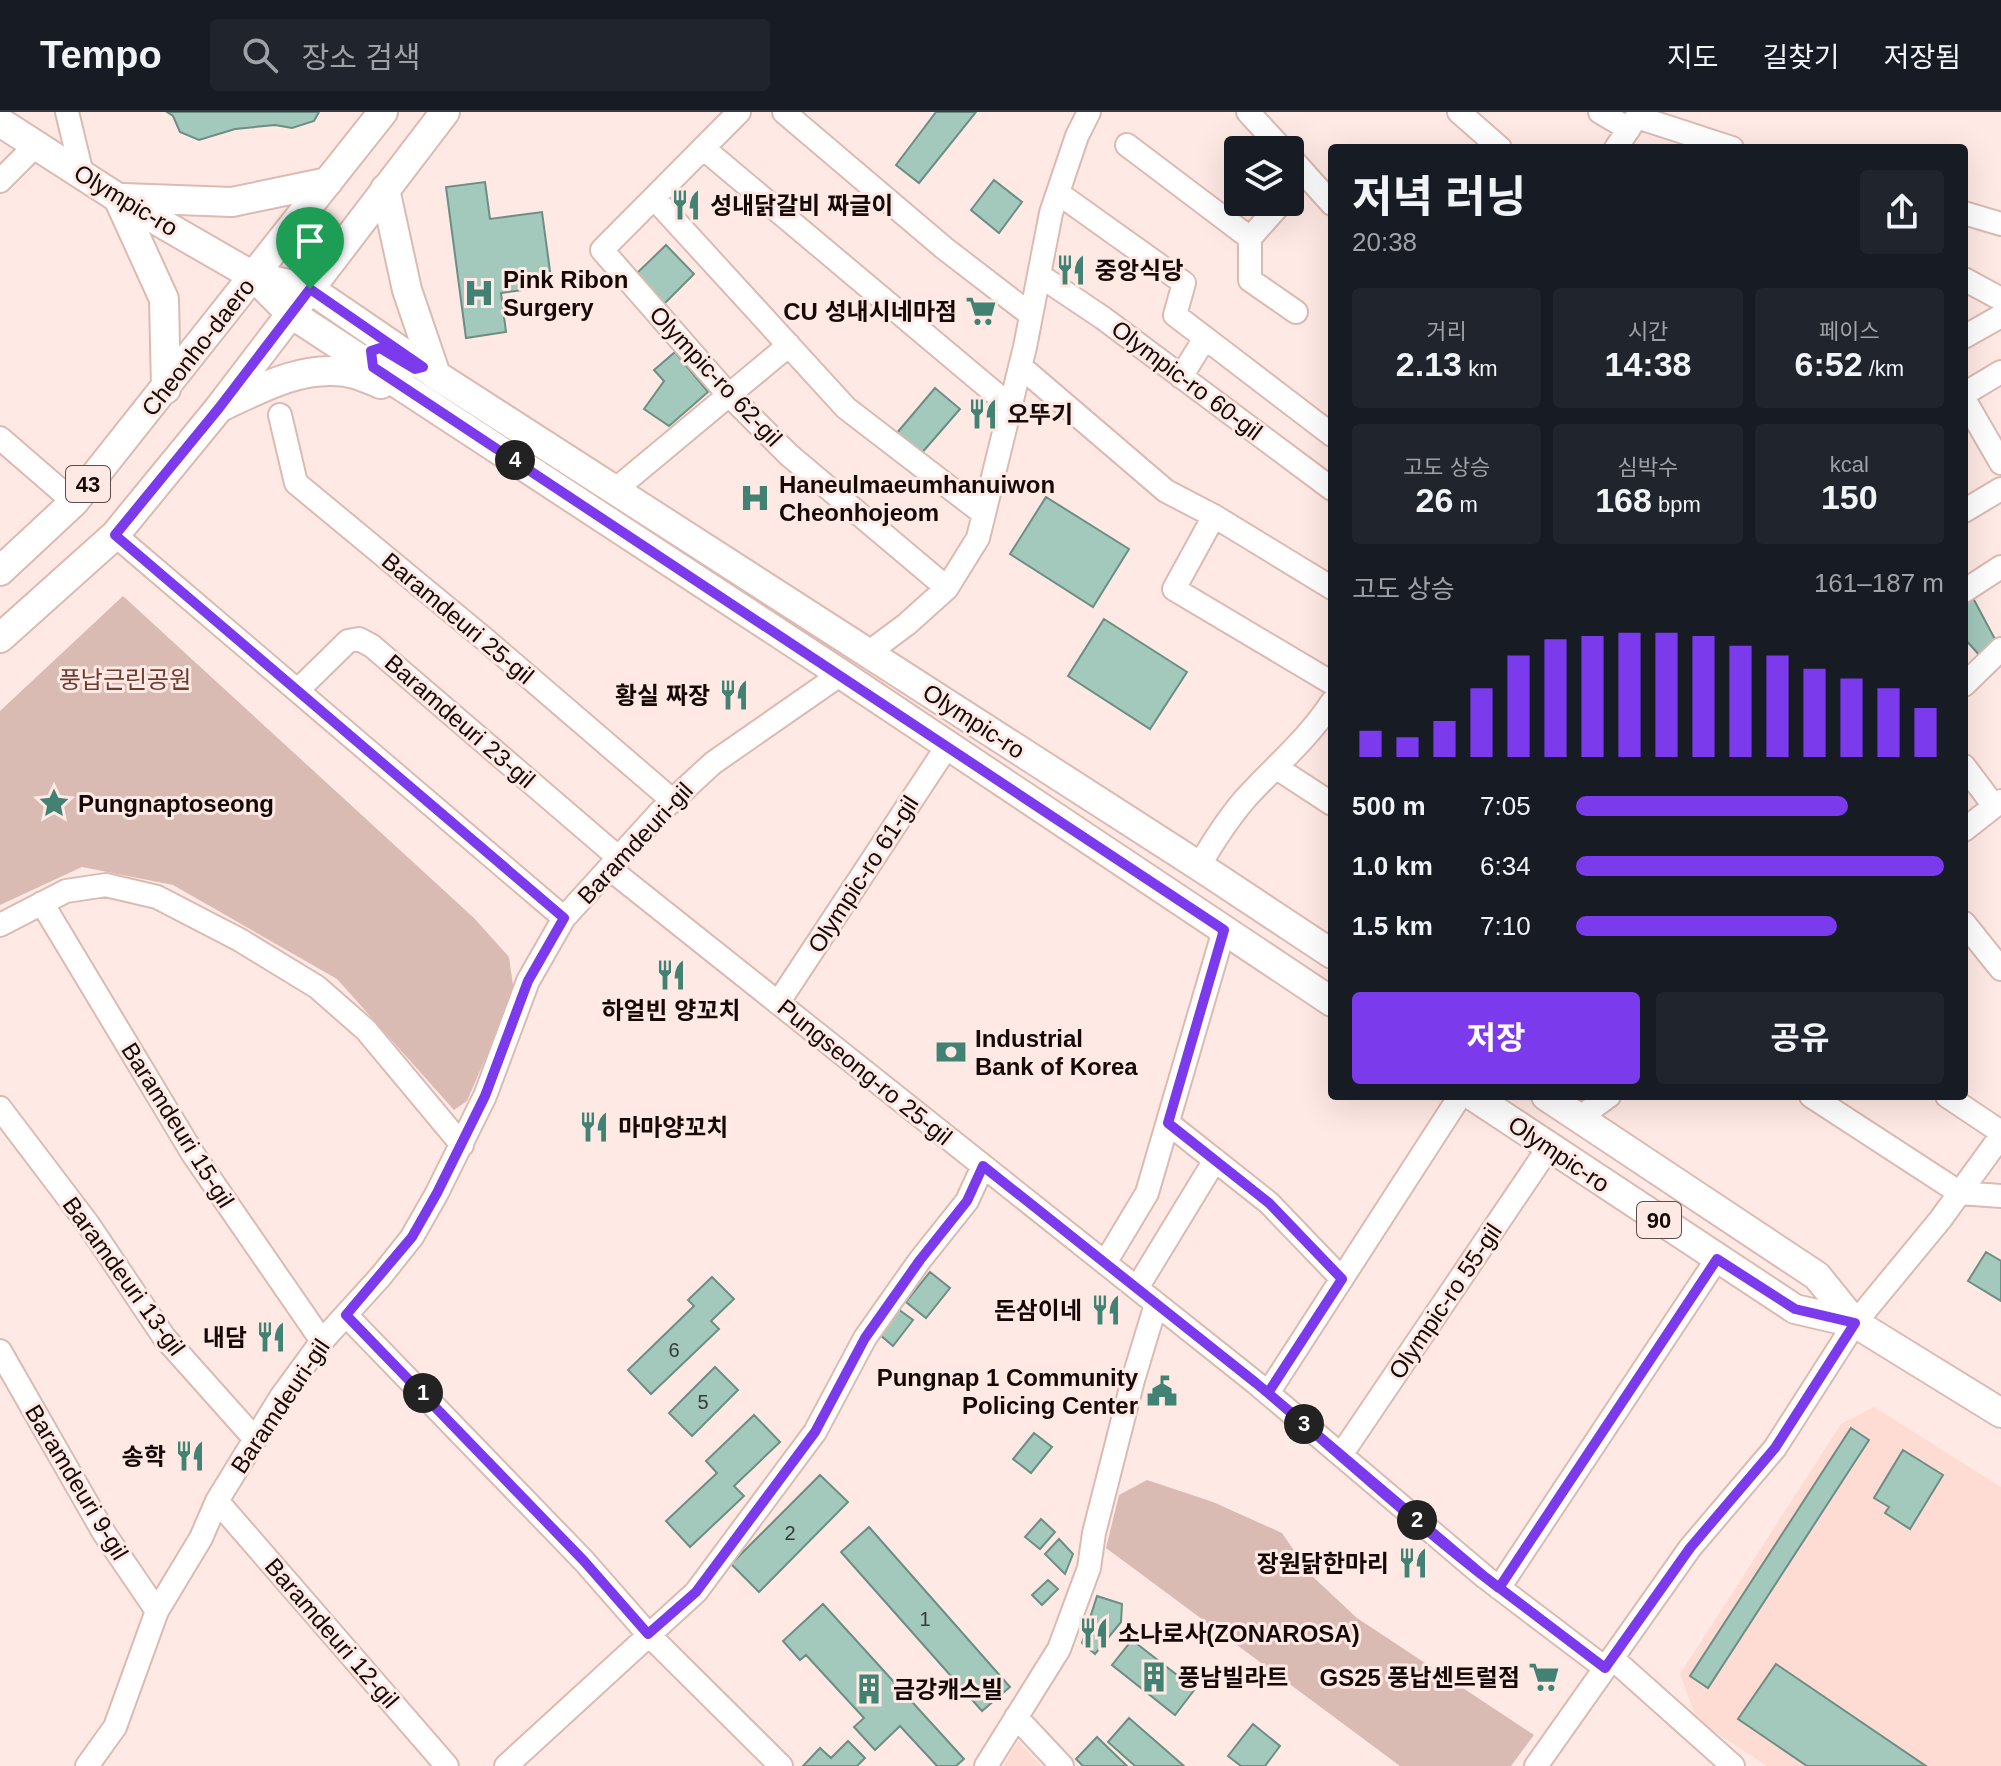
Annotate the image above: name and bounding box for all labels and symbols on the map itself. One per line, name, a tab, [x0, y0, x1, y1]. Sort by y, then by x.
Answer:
street label: Olympic-ro	[69, 159, 183, 241]
restaurant icon: 성내닭갈비 짜글이	[669, 188, 703, 222]
place label: 성내닭갈비 짜글이	[710, 192, 893, 219]
pin	[276, 207, 344, 289]
restaurant icon: 중앙식당	[1054, 253, 1088, 287]
place label: 중앙식당	[1095, 257, 1183, 284]
place label: Pink Ribon Surgery	[503, 266, 628, 321]
street label: Cheonho-daero	[136, 273, 260, 421]
hospital icon: Pink Ribon Surgery	[462, 276, 496, 310]
supermarket icon: CU 성내시네마점	[964, 294, 998, 328]
place label: CU 성내시네마점	[783, 298, 957, 325]
street label: Olympic-ro 62-gil	[644, 300, 788, 452]
street label: Olympic-ro 60-gil	[1106, 315, 1268, 445]
restaurant icon: 오뚜기	[966, 397, 1000, 431]
place label: 오뚜기	[1007, 401, 1073, 428]
pin: 4	[495, 440, 535, 480]
road number: 43	[66, 466, 110, 502]
place label: Haneulmaeumhanuiwon Cheonhojeom	[779, 471, 1055, 526]
hospital icon: Haneulmaeumhanuiwon Cheonhojeom	[738, 481, 772, 515]
street label: Baramdeuri 25-gil	[377, 547, 539, 689]
street label: Baramdeuri 23-gil	[380, 649, 540, 793]
park label: 풍납근린공원	[59, 666, 191, 693]
restaurant icon: 황실 짜장	[717, 678, 751, 712]
street label: Olympic-ro	[918, 678, 1030, 764]
place label: 황실 짜장	[615, 682, 710, 709]
street label: Baramdeuri-gil	[572, 777, 698, 909]
place icon: Pungnaptoseong	[37, 786, 71, 820]
place label: Pungnaptoseong	[78, 790, 274, 817]
street label: Olympic-ro 61-gil	[802, 791, 924, 957]
restaurant icon: 하얼빈 양꼬치	[654, 958, 688, 992]
street label: Pungseong-ro 25-gil	[773, 993, 957, 1151]
place label: 하얼빈 양꼬치	[601, 997, 741, 1024]
place label: Industrial Bank of Korea	[975, 1025, 1138, 1080]
bank icon: Industrial Bank of Korea	[934, 1035, 968, 1069]
street label: Baramdeuri 15-gil	[116, 1038, 240, 1212]
restaurant icon: 마마양꼬치	[577, 1110, 611, 1144]
street label: Olympic-ro	[1503, 1110, 1615, 1198]
place label: 마마양꼬치	[618, 1114, 728, 1141]
street label: Baramdeuri 13-gil	[57, 1191, 191, 1361]
road number: 90	[1637, 1202, 1681, 1238]
street label: Olympic-ro 55-gil	[1383, 1218, 1507, 1384]
restaurant icon: 돈삼이네	[1089, 1293, 1123, 1327]
place label: 돈삼이네	[994, 1297, 1082, 1324]
restaurant icon: 내담	[254, 1320, 288, 1354]
place label: 내담	[203, 1324, 247, 1351]
street label: Baramdeuri-gil	[225, 1334, 335, 1478]
house number: 6	[668, 1339, 680, 1361]
place label: Pungnap 1 Community Policing Center	[877, 1364, 1139, 1419]
pin: 1	[403, 1373, 443, 1413]
public building icon: Pungnap 1 Community Policing Center	[1145, 1374, 1179, 1408]
house number: 5	[697, 1391, 709, 1413]
street label: Baramdeuri 9-gil	[20, 1400, 134, 1564]
pin: 3	[1284, 1404, 1324, 1444]
restaurant icon: 송학	[173, 1439, 207, 1473]
place label: 송학	[122, 1443, 166, 1470]
pin: 2	[1397, 1500, 1437, 1540]
house number: 2	[784, 1522, 796, 1544]
restaurant icon: 장원닭한마리	[1396, 1546, 1430, 1580]
place label: 장원닭한마리	[1257, 1550, 1389, 1577]
street label: Baramdeuri 12-gil	[260, 1553, 404, 1713]
house number: 1	[919, 1608, 931, 1630]
restaurant icon: 소나로사(ZONAROSA)	[1077, 1616, 1111, 1650]
place label: 소나로사(ZONAROSA)	[1118, 1620, 1360, 1647]
building icon: 풍남빌라트	[1137, 1660, 1171, 1694]
supermarket icon: GS25 풍납센트럴점	[1527, 1660, 1561, 1694]
place label: 풍남빌라트	[1178, 1664, 1288, 1691]
place label: GS25 풍납센트럴점	[1319, 1664, 1520, 1691]
building icon: 금강캐스빌	[852, 1672, 886, 1706]
place label: 금강캐스빌	[893, 1676, 1003, 1703]

